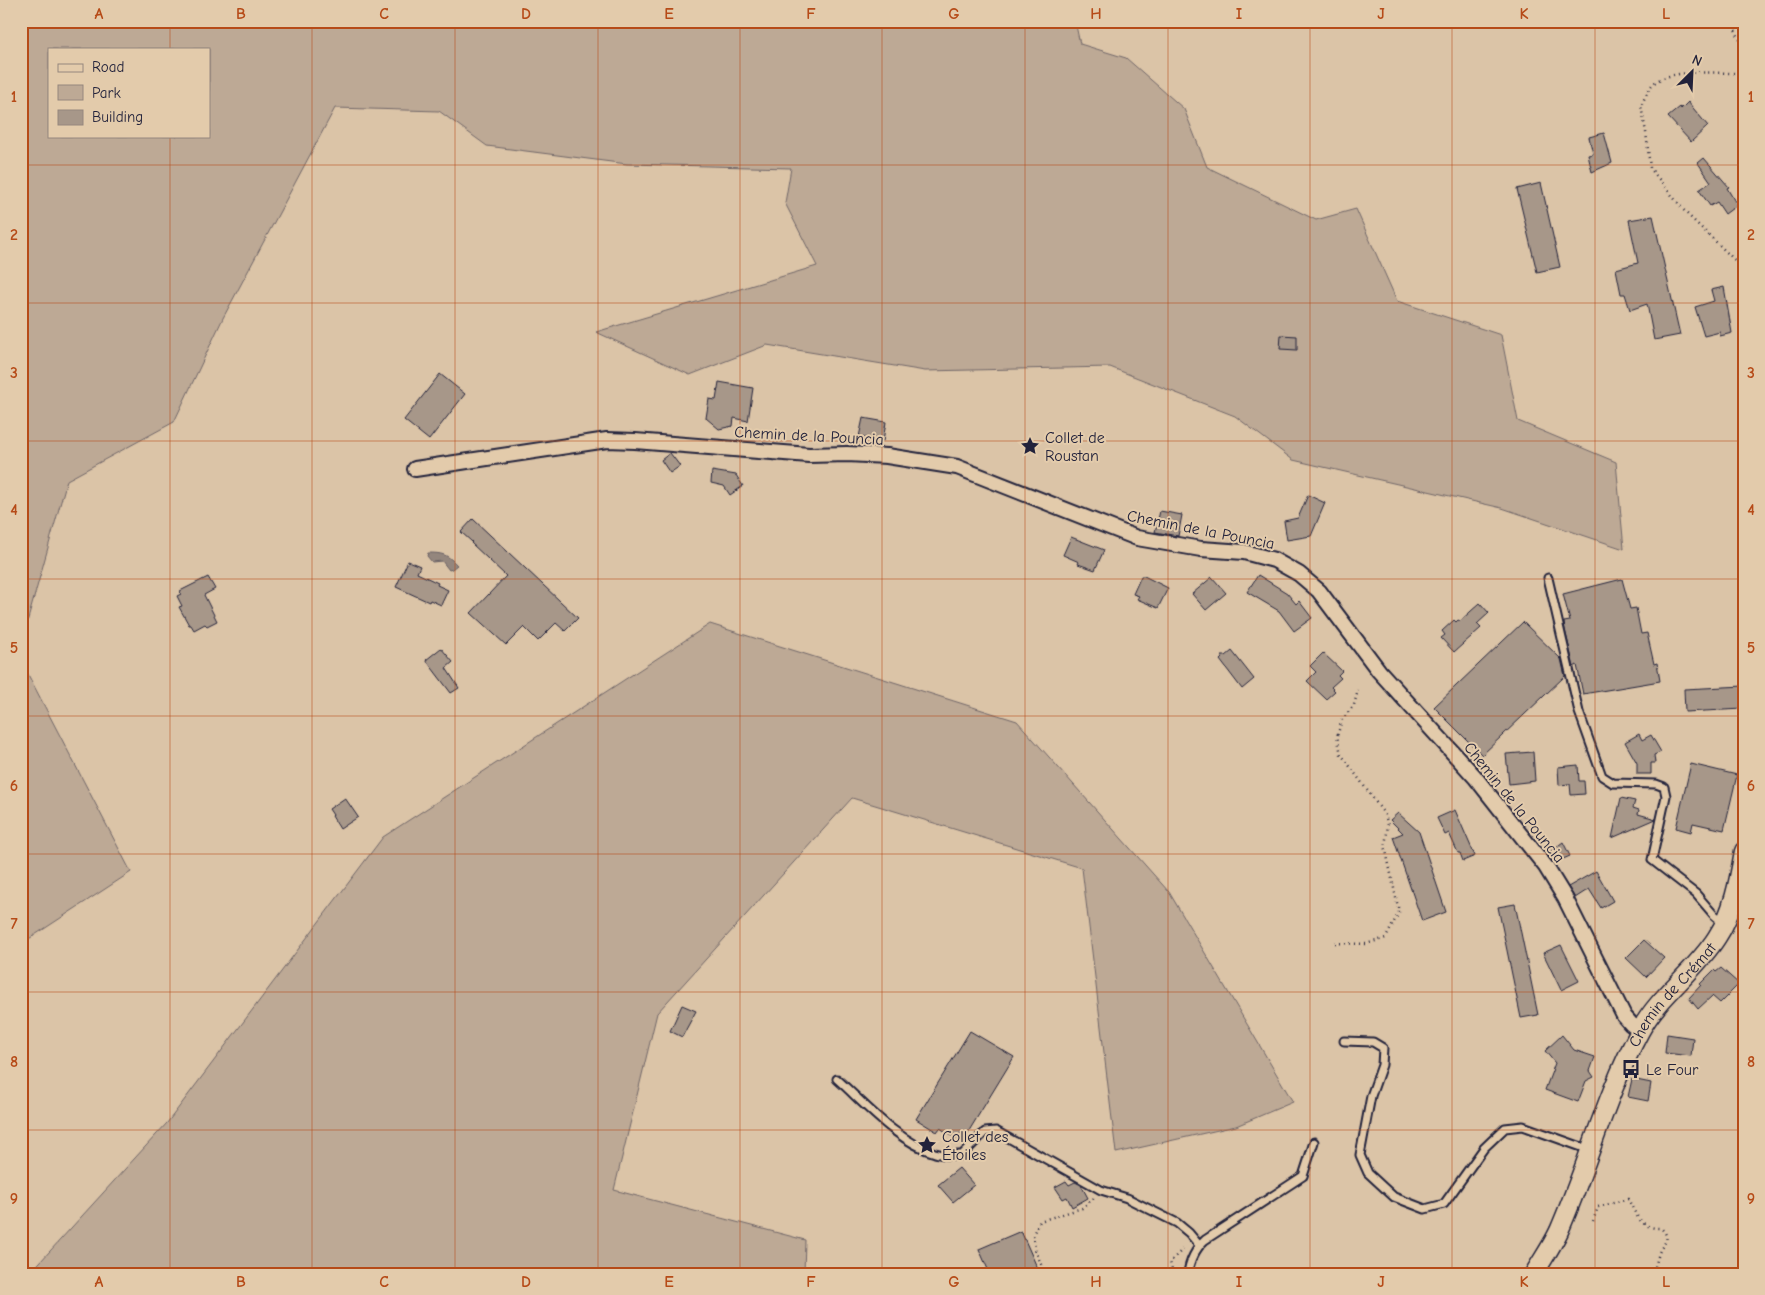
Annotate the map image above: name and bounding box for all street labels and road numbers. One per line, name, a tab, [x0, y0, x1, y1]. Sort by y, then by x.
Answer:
street label: Chemin de la Pouncia	[734, 423, 884, 449]
street label: Chemin de la Pouncia	[1126, 507, 1276, 553]
street label: Chemin de la Pouncia	[1460, 739, 1568, 867]
street label: Chemin de Crémat	[1625, 939, 1720, 1050]

